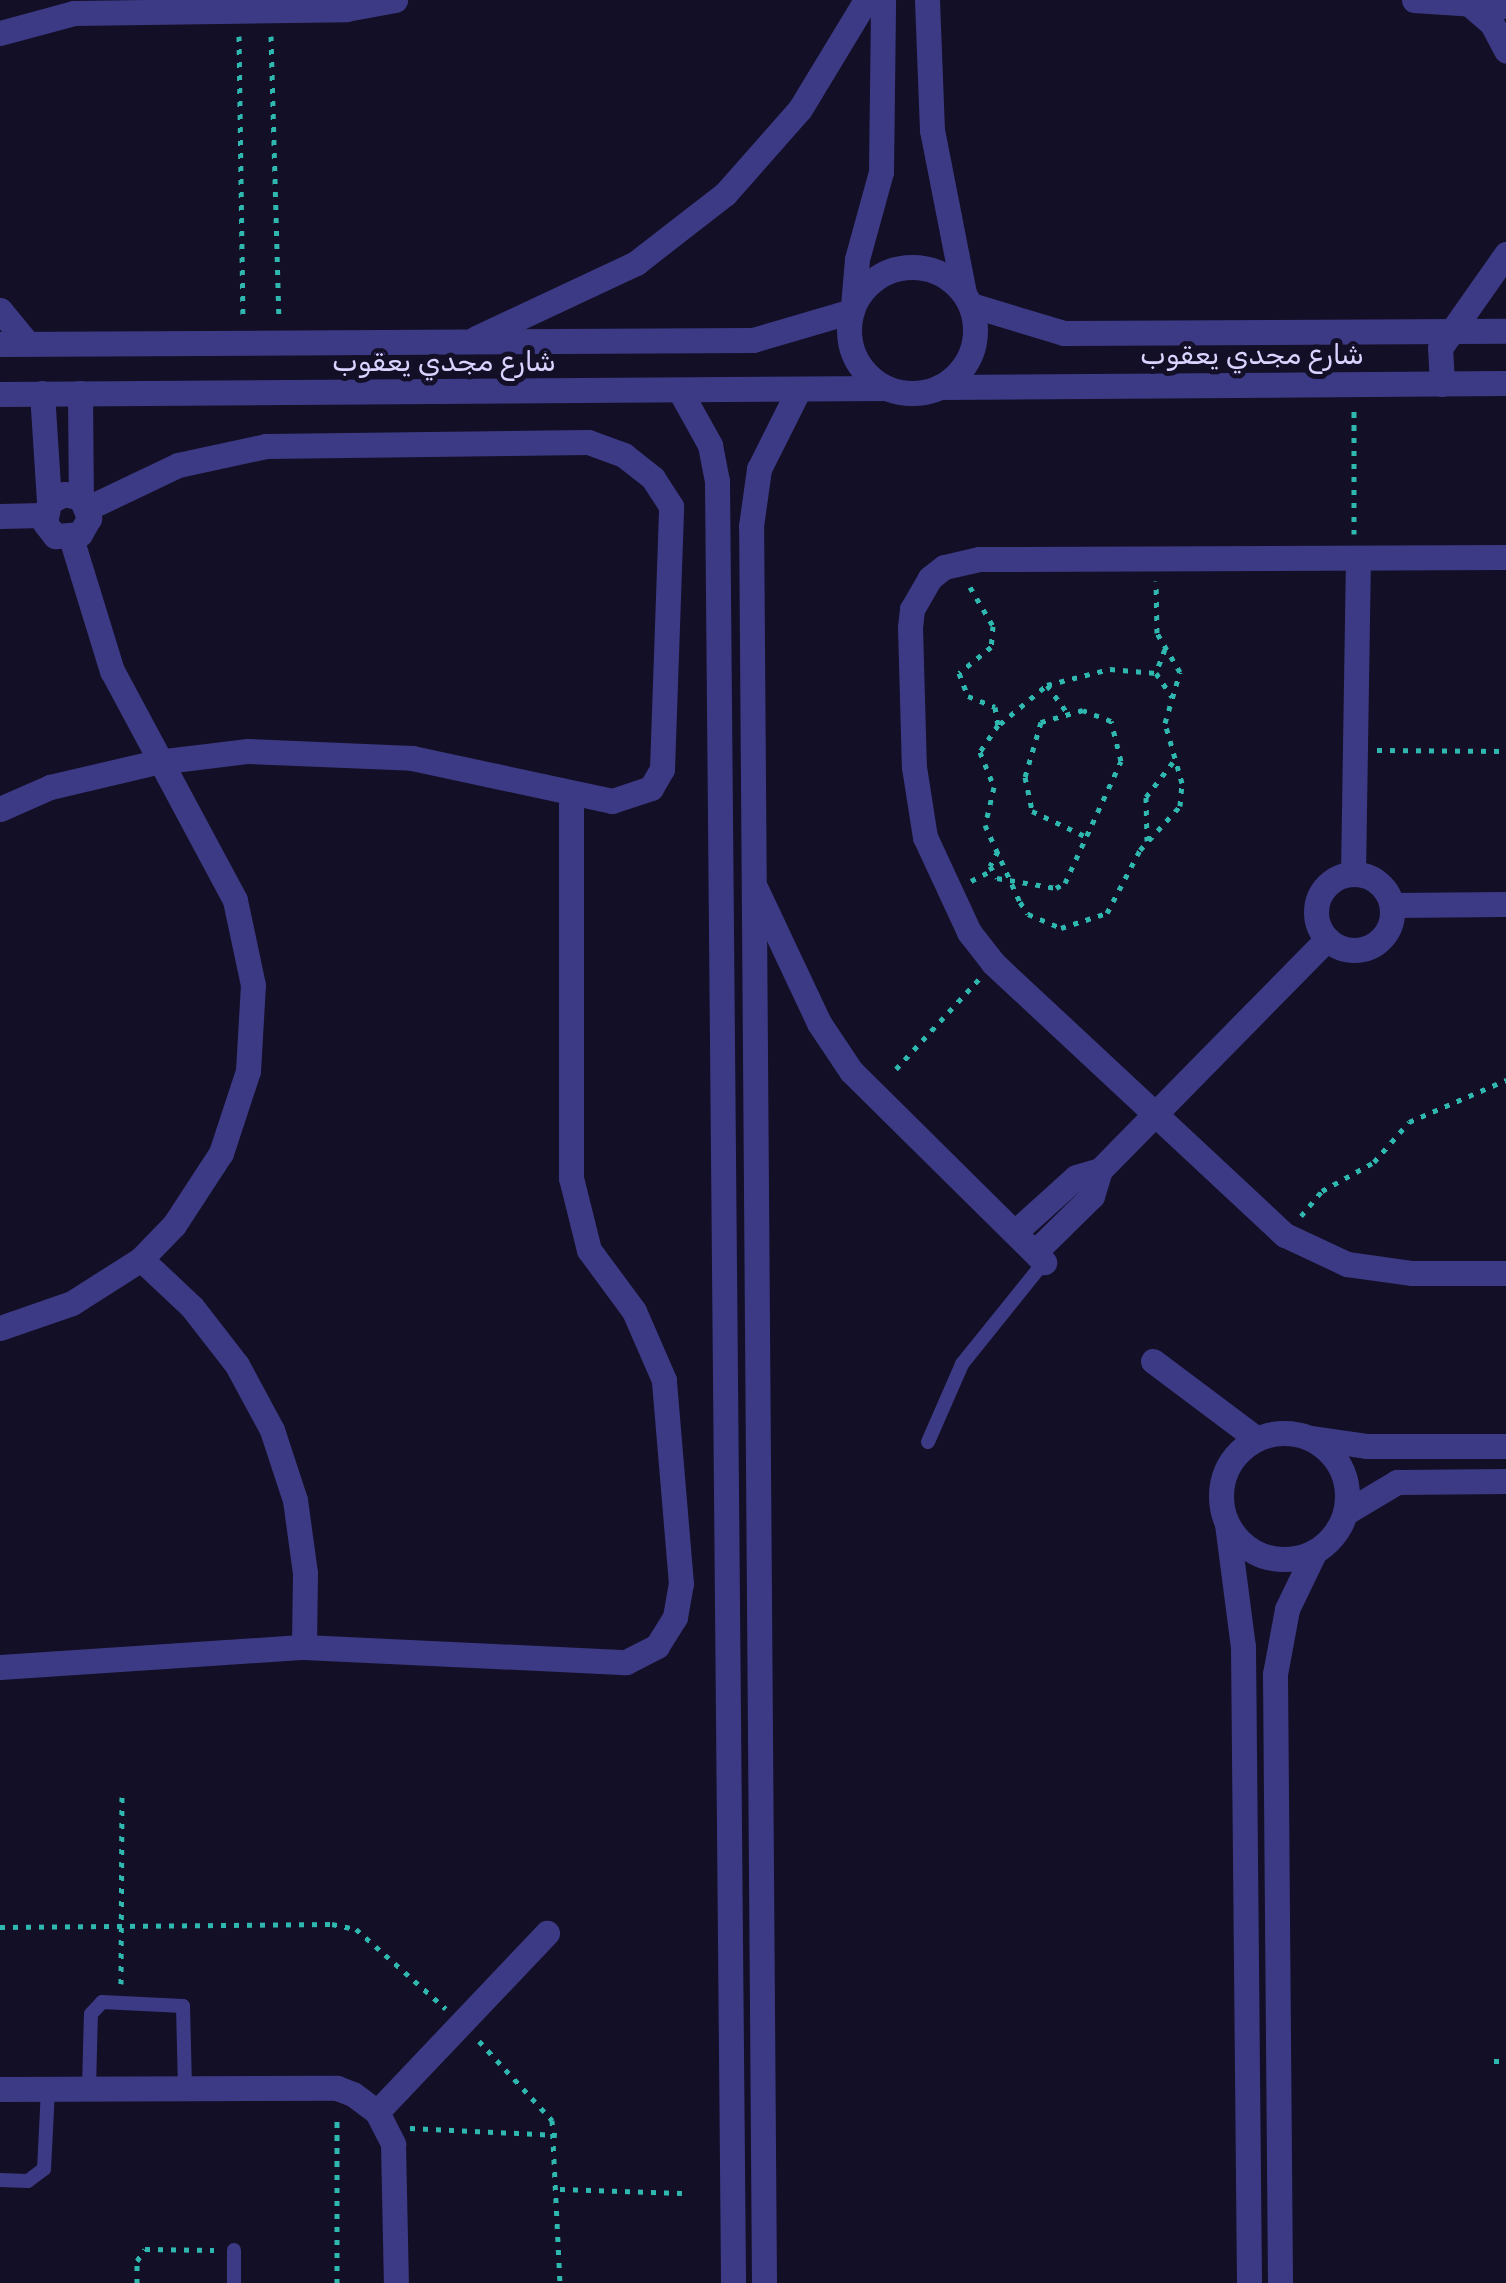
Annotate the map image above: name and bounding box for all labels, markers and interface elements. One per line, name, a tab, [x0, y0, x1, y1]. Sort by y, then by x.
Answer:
street label: شارع مجدي يعقوب	[1140, 338, 1364, 372]
street label: شارع مجدي يعقوب	[332, 345, 556, 379]

